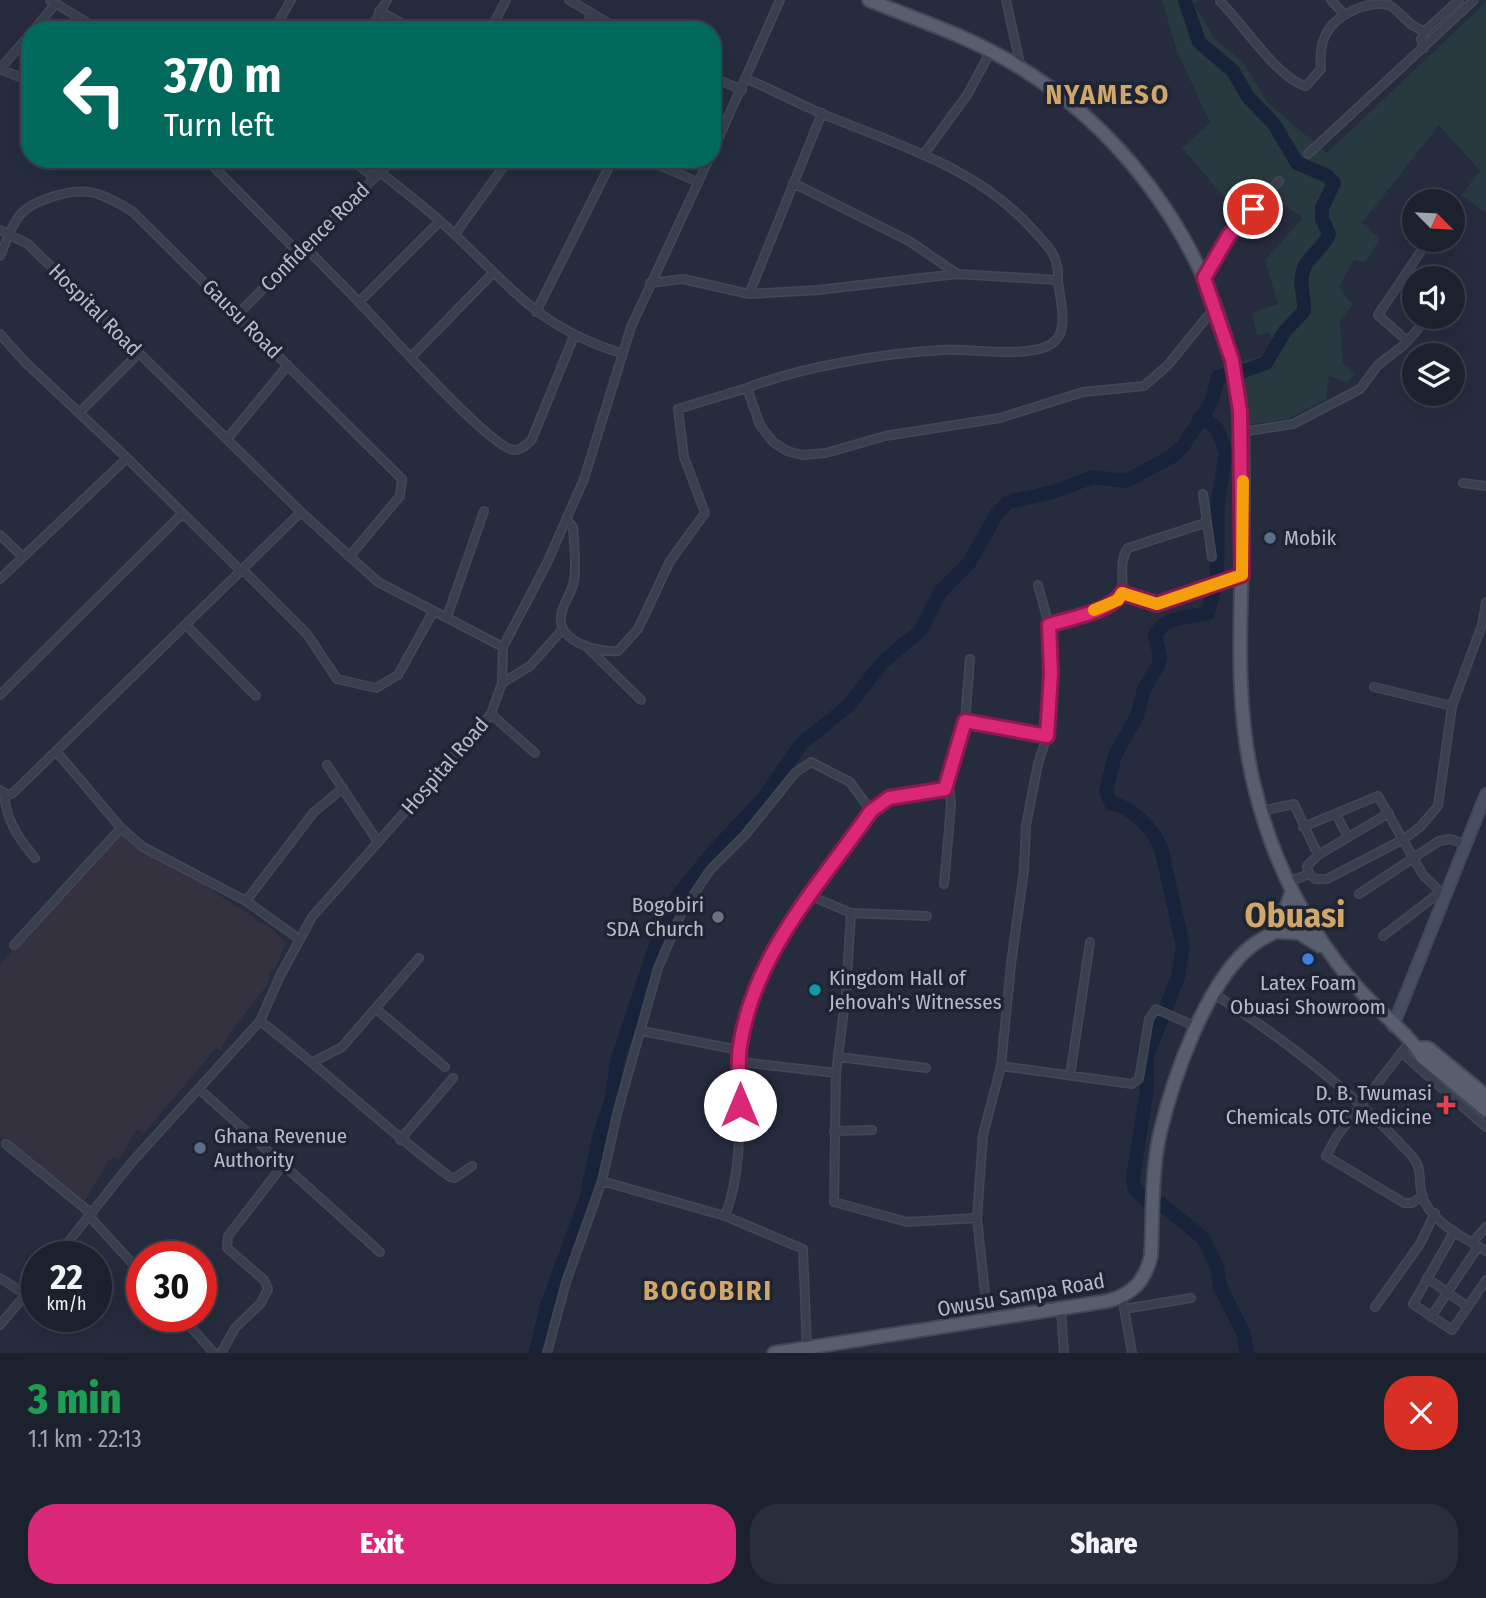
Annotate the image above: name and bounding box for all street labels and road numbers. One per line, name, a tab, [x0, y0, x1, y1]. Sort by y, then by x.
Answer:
street label: Confidence Road	[255, 177, 375, 297]
street label: Hospital Road	[43, 258, 147, 362]
street label: Gausu Road	[197, 274, 287, 364]
street label: Hospital Road	[396, 712, 494, 820]
street label: Owusu Sampa Road	[935, 1267, 1107, 1323]

